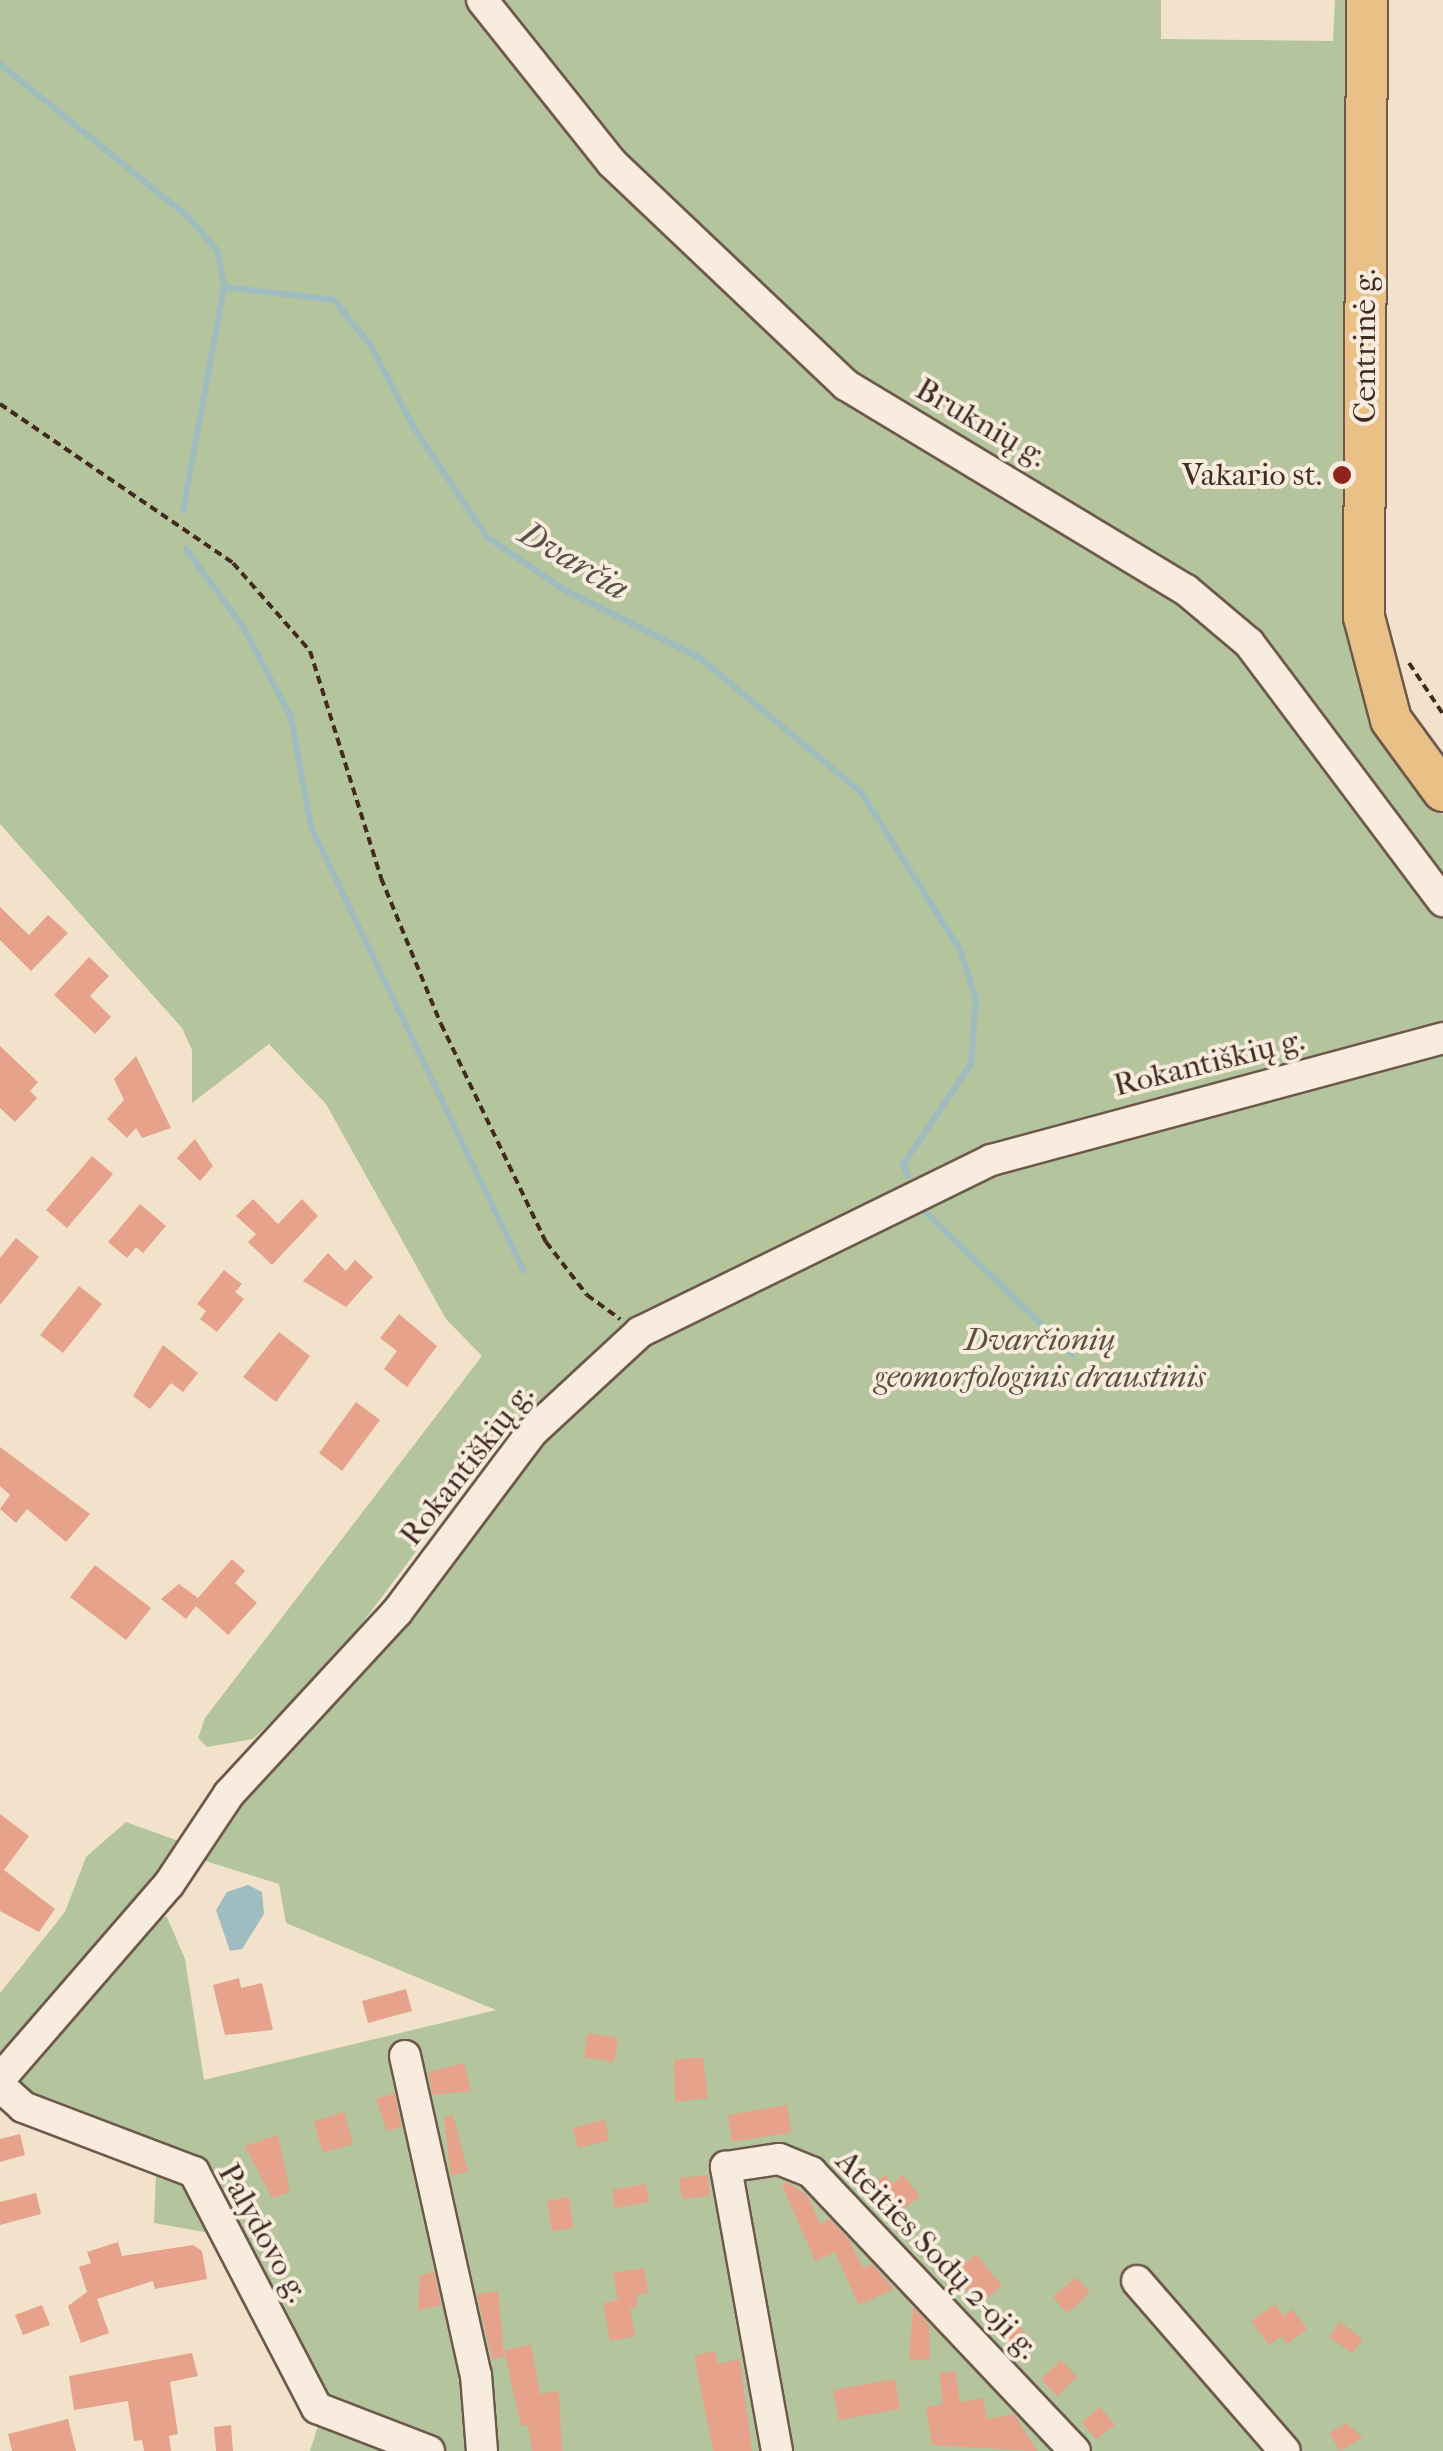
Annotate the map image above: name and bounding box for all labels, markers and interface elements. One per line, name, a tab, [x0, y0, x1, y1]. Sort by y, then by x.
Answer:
street label: Centrinė g.	[1346, 269, 1384, 423]
street label: Bruknių g.	[909, 370, 1053, 476]
place label: Vakario st.	[1182, 456, 1322, 494]
marker: Vakario st.	[1331, 464, 1353, 486]
water label: Dvarčia	[512, 512, 636, 610]
street label: Rokantiškių g.	[1110, 1021, 1308, 1105]
park label: Dvarčionių geomorfologinis draustinis	[874, 1322, 1206, 1397]
street label: Rokantiškių g.	[392, 1376, 542, 1554]
street label: Ateities Sodų 2-oji g.	[827, 2142, 1047, 2368]
street label: Palydovo g.	[209, 2157, 317, 2309]

